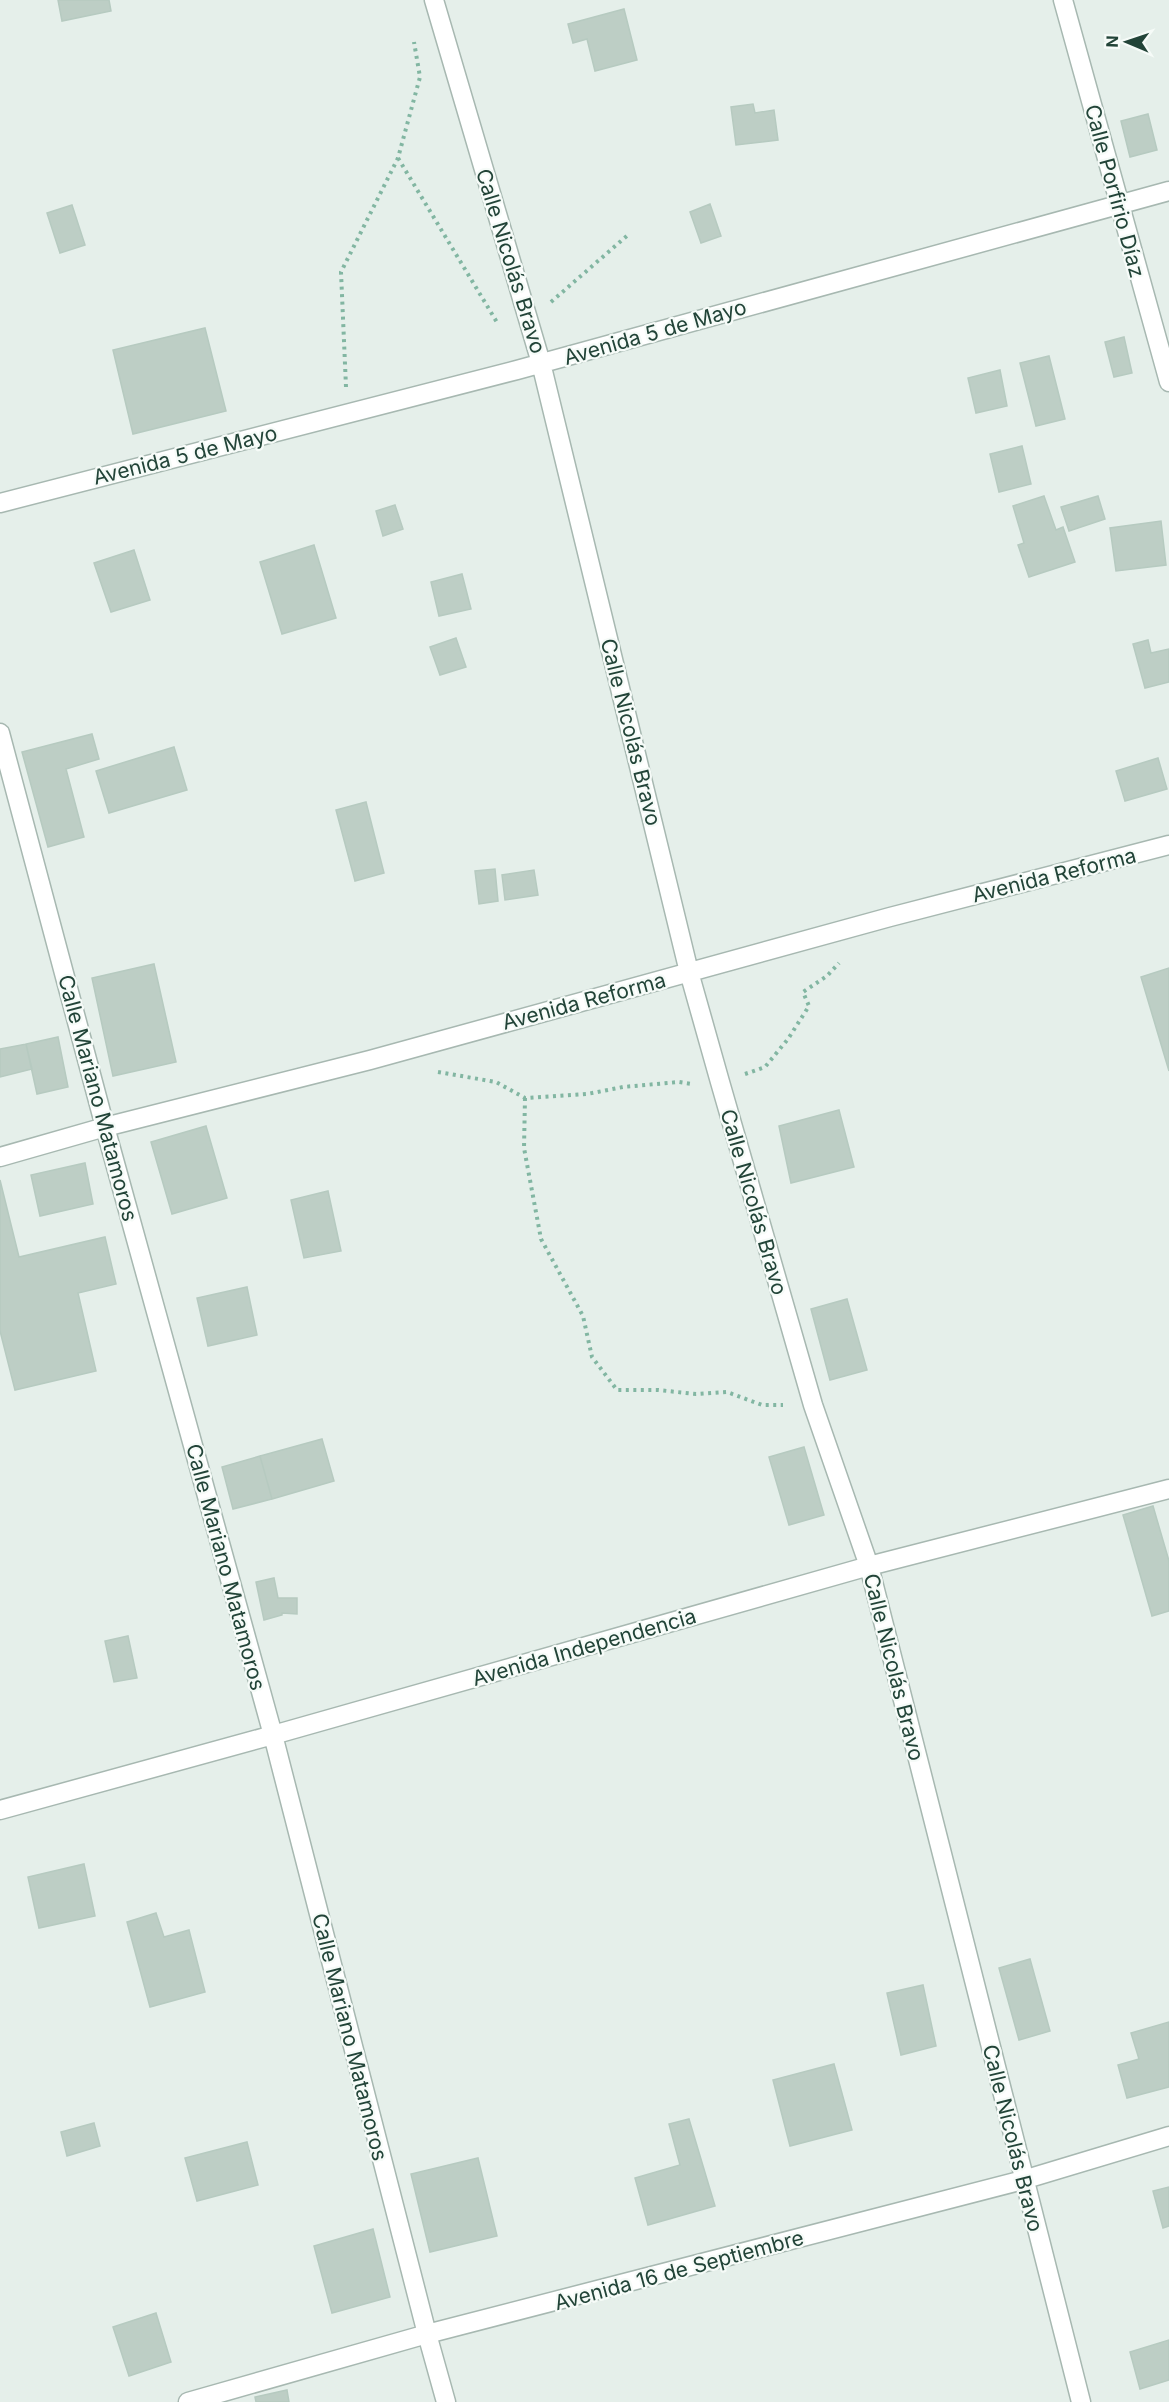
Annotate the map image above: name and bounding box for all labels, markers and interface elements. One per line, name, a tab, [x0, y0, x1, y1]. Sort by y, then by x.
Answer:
north arrow	[1097, 12, 1157, 72]
text: N	[1102, 35, 1122, 48]
street label: Calle Porfirio Díaz	[1080, 102, 1150, 280]
street label: Calle Nicolás Bravo	[471, 166, 551, 356]
street label: Avenida 5 de Mayo	[561, 294, 749, 370]
street label: Avenida 5 de Mayo	[90, 420, 280, 490]
street label: Calle Nicolás Bravo	[596, 636, 666, 828]
street label: Avenida Reforma	[969, 843, 1139, 907]
street label: Avenida Reforma	[499, 967, 669, 1035]
street label: Calle Mariano Matamoros	[53, 972, 143, 1224]
street label: Calle Nicolás Bravo	[716, 1106, 792, 1298]
street label: Calle Mariano Matamoros	[181, 1441, 271, 1693]
street label: Calle Nicolás Bravo	[859, 1571, 929, 1763]
street label: Avenida Independencia	[469, 1603, 699, 1691]
street label: Calle Mariano Matamoros	[307, 1911, 393, 2163]
street label: Calle Nicolás Bravo	[978, 2042, 1048, 2234]
street label: Avenida 16 de Septiembre	[552, 2225, 806, 2315]

